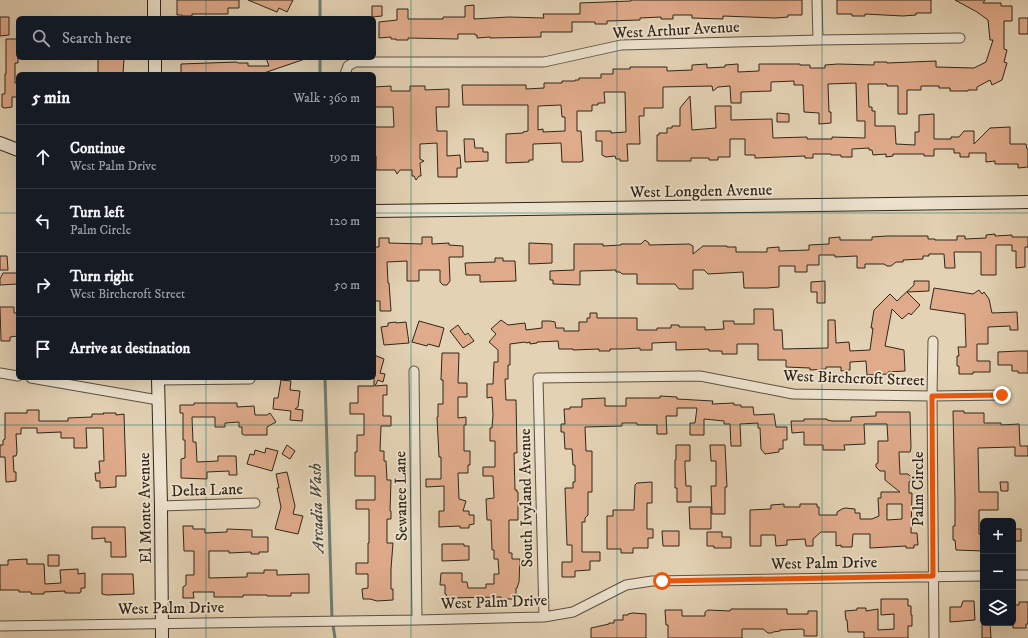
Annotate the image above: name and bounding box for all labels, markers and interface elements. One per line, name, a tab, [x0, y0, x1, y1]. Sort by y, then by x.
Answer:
search box	[16, 16, 376, 60]
street label: West Arthur Avenue	[611, 17, 740, 43]
icon: search	[30, 27, 52, 49]
text: Search here	[62, 29, 131, 48]
text: 5 min	[32, 87, 70, 109]
text: Walk · 360 m	[293, 90, 360, 106]
text: Continue	[70, 139, 125, 158]
icon: ahead	[32, 146, 54, 168]
text: 190 m	[329, 149, 360, 165]
text: West Palm Drive	[70, 158, 156, 174]
street label: West Longden Avenue	[629, 180, 773, 202]
text: Turn left	[70, 203, 124, 222]
icon: left	[32, 210, 54, 232]
text: 120 m	[329, 213, 360, 229]
text: Palm Circle	[70, 222, 131, 238]
text: Turn right	[70, 267, 133, 286]
icon: right	[32, 274, 54, 296]
text: 50 m	[334, 277, 360, 293]
text: West Birchcroft Street	[70, 286, 185, 302]
icon: arrive	[32, 338, 54, 360]
text: Arrive at destination	[70, 339, 190, 358]
street label: West Birchcroft Street	[782, 365, 925, 390]
route end	[993, 386, 1011, 404]
street label: South Ivyland Avenue	[515, 428, 537, 568]
street label: Sewanee Lane	[390, 450, 412, 541]
street label: Palm Circle	[908, 451, 928, 527]
street label: El Monte Avenue	[134, 452, 156, 564]
water label: Arcadia Wash	[304, 462, 330, 555]
street label: Delta Lane	[171, 479, 244, 501]
map controls	[980, 518, 1016, 626]
button: +	[980, 518, 1016, 554]
street label: West Palm Drive	[770, 552, 878, 574]
button: −	[980, 554, 1016, 590]
route start	[653, 572, 671, 590]
street label: West Palm Drive	[439, 590, 548, 614]
button: layers	[980, 590, 1016, 626]
street label: West Palm Drive	[117, 597, 225, 619]

